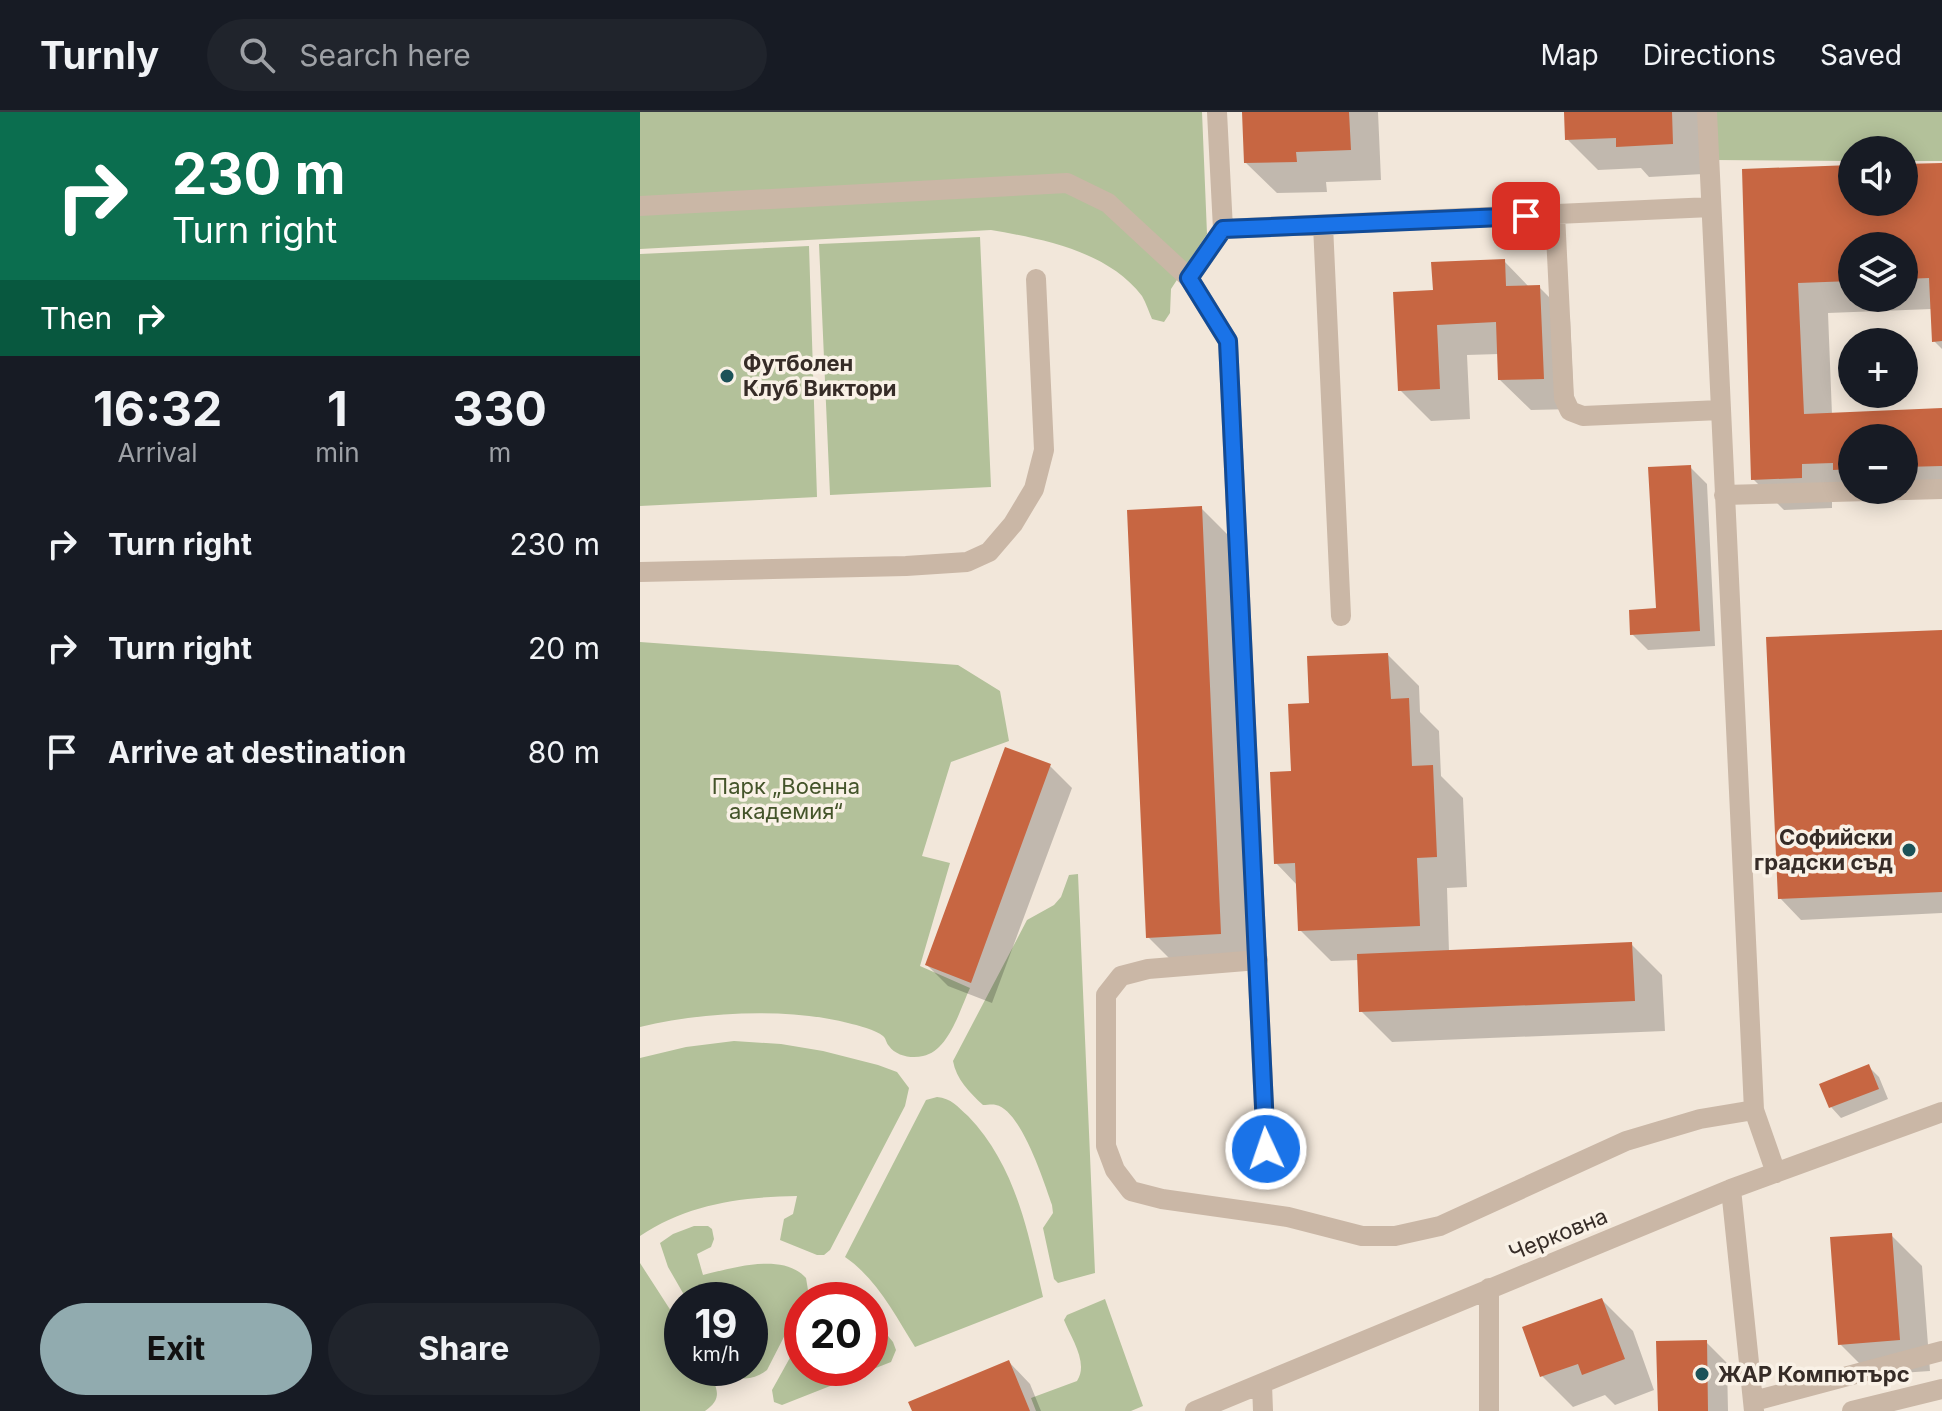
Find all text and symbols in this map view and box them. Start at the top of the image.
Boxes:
search box [207,19,767,91]
text: Turnly [40,32,159,78]
icon: search [235,33,279,77]
text: Search here [299,37,471,73]
text: Map [1540,38,1599,72]
text: Directions [1643,38,1776,72]
text: Saved [1820,38,1902,72]
map controls [1838,136,1918,504]
button: sound [1838,136,1918,216]
text: 230 m [172,140,346,208]
icon: right [40,144,144,248]
pin [1492,182,1560,250]
icon: arrive [1504,194,1548,238]
text: Turn right [172,208,337,252]
button: layers [1838,232,1918,312]
icon: right [128,296,172,340]
text: Then [40,300,112,336]
button: + [1838,328,1918,408]
place label: Футболен Клуб Виктори [743,350,896,401]
marker: Футболен Клуб Виктори [718,367,736,385]
text: 16:32 [93,379,222,438]
text: 1 [327,379,348,438]
text: 330 [453,379,547,438]
button: − [1838,424,1918,504]
text: Arrival [118,437,198,468]
text: min [315,437,360,468]
text: m [488,437,511,468]
icon: right [40,522,84,566]
text: Turn right [108,526,252,562]
text: 230 m [510,526,600,562]
icon: right [40,626,84,670]
text: Turn right [108,630,252,666]
text: 20 m [528,630,600,666]
icon: arrive [40,730,84,774]
text: Arrive at destination [108,734,406,770]
text: 80 m [528,734,600,770]
park label: Парк „Военна академия“ [712,773,860,824]
place label: Софийски градски съд [1754,824,1893,875]
marker: Софийски градски съд [1900,841,1918,859]
position arrow [1224,1107,1308,1191]
street label: Черковна [1505,1202,1611,1266]
speed limit sign: 20 [784,1282,888,1386]
text: 19 [694,1299,738,1348]
button: Exit [40,1303,312,1395]
button: Share [328,1303,600,1395]
text: km/h [692,1342,740,1366]
place label: ЖАР Компютърс [1718,1361,1910,1387]
marker: ЖАР Компютърс [1693,1365,1711,1383]

